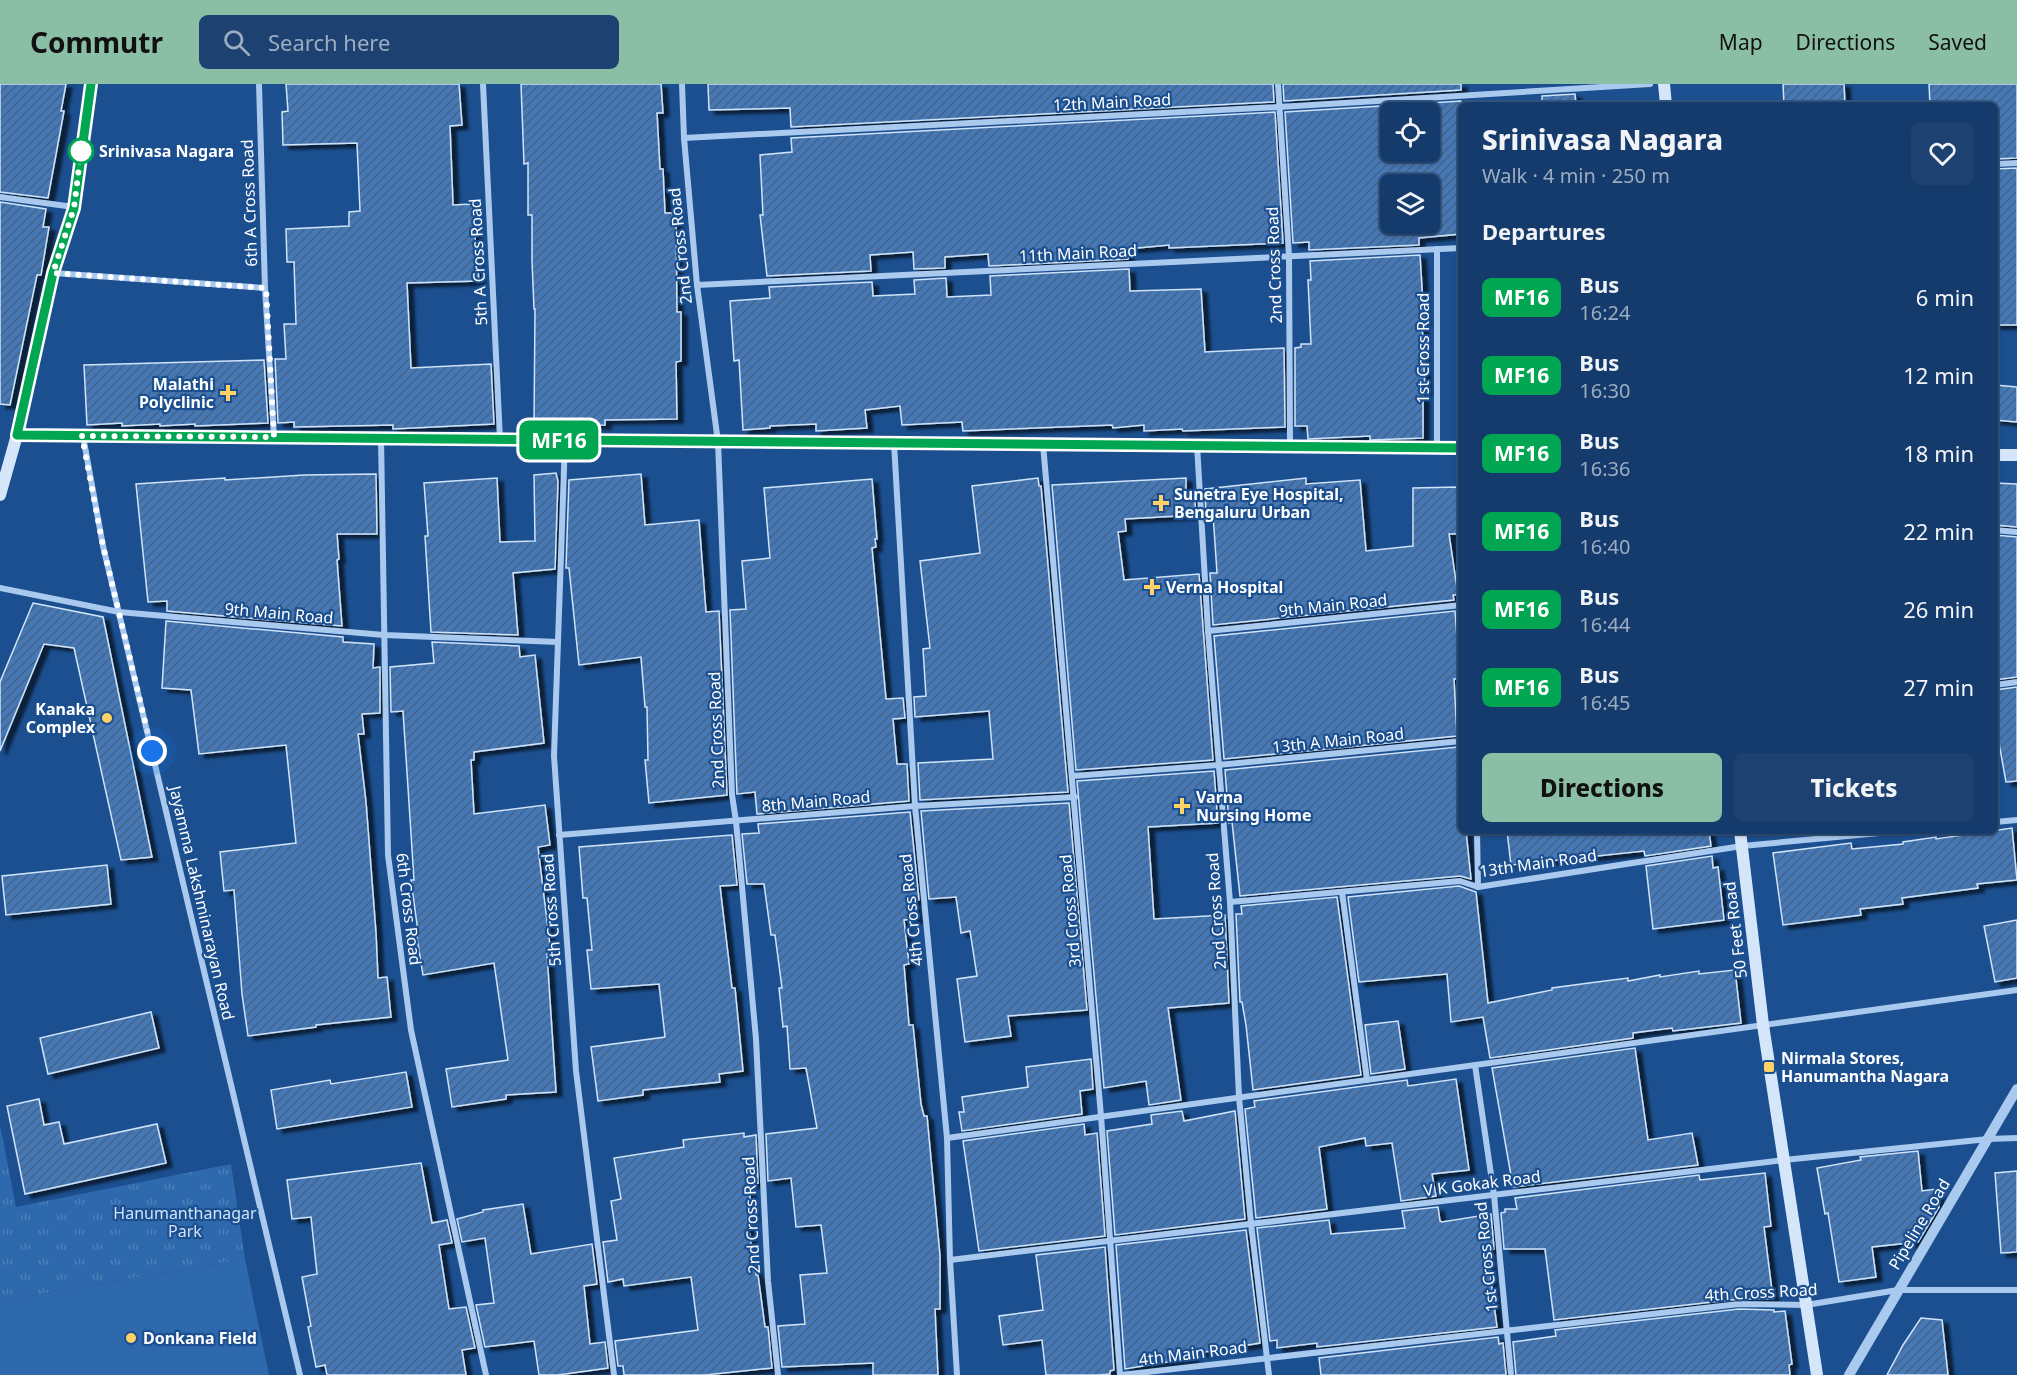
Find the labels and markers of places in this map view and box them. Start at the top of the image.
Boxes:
marker: Srinivasa Nagara [68,138,94,164]
place label: Srinivasa Nagara [99,140,234,162]
place label: Malathi Polyclinic [139,373,214,413]
marker: Malathi Polyclinic [219,384,237,402]
place label: Sunetra Eye Hospital, Bengaluru Urban [1174,483,1344,523]
marker: Sunetra Eye Hospital, Bengaluru Urban [1152,494,1170,512]
place label: Verna Hospital [1166,576,1283,598]
marker: Verna Hospital [1143,578,1161,596]
place label: Kanaka Complex [26,698,96,738]
marker: Kanaka Complex [100,711,114,725]
place label: Varna Nursing Home [1196,786,1311,826]
marker: Varna Nursing Home [1173,797,1191,815]
place label: Nirmala Stores, Hanumantha Nagara [1781,1047,1949,1087]
marker: Nirmala Stores, Hanumantha Nagara [1762,1060,1776,1074]
place label: Donkana Field [143,1327,257,1349]
marker: Donkana Field [124,1331,138,1345]

